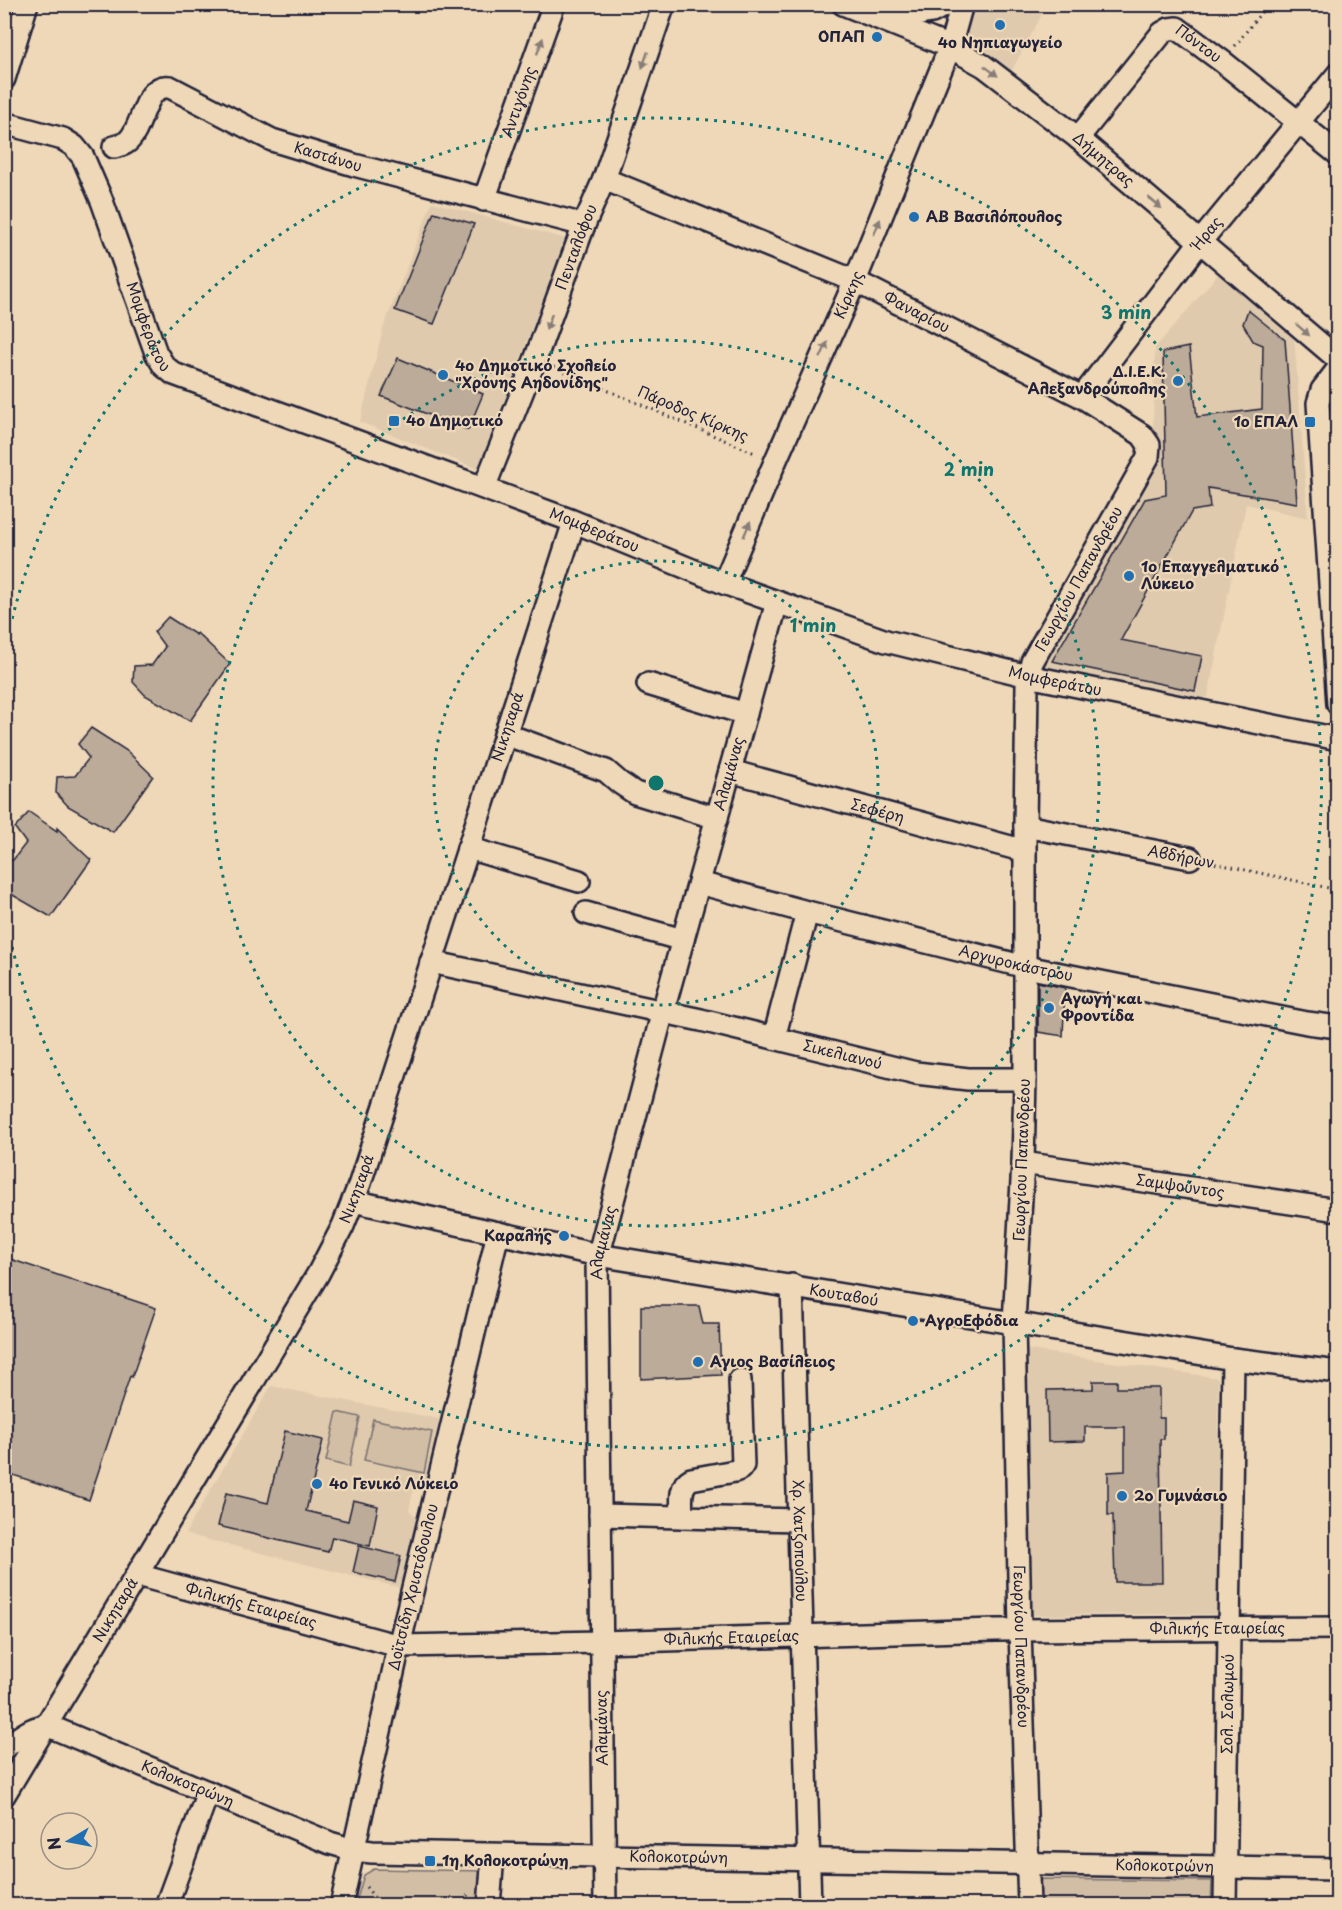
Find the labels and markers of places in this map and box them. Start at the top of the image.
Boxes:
marker: 4ο Νηπιαγωγείο [993,18,1007,32]
place label: ΟΠΑΠ [818,24,865,47]
marker: ΟΠΑΠ [870,30,884,44]
place label: 4ο Νηπιαγωγείο [938,30,1062,53]
place label: ΑΒ Βασιλόπουλος [926,204,1062,227]
marker: ΑΒ Βασιλόπουλος [907,210,921,224]
place label: 4ο Δημοτικό Σχολείο "Χρόνης Αηδονίδης" [455,353,616,393]
place label: Δ.Ι.Ε.Κ. Αλεξανδρούπολης [1028,359,1166,399]
marker: 4ο Δημοτικό Σχολείο "Χρόνης Αηδονίδης" [436,368,450,382]
marker: Δ.Ι.Ε.Κ. Αλεξανδρούπολης [1171,374,1185,388]
place label: 4ο Δημοτικό [406,408,503,431]
place label: 1ο ΕΠΑΛ [1234,409,1298,432]
marker: 4ο Δημοτικό [387,414,401,428]
marker: 1ο ΕΠΑΛ [1303,415,1317,429]
place label: 1ο Επαγγελματικό Λύκειο [1141,554,1279,594]
marker: 1ο Επαγγελματικό Λύκειο [1122,569,1136,583]
centre of rings [646,773,666,793]
place label: Αγωγή και Φροντίδα [1061,986,1143,1026]
marker: Αγωγή και Φροντίδα [1042,1001,1056,1015]
place label: Καραλής [484,1223,552,1246]
marker: Καραλής [557,1229,571,1243]
place label: ΑγροΕφόδια [925,1308,1019,1331]
marker: ΑγροΕφόδια [906,1314,920,1328]
place label: Αγιος Βασίλειος [710,1349,835,1372]
marker: Αγιος Βασίλειος [691,1355,705,1369]
place label: 4ο Γενικό Λύκειο [329,1471,458,1494]
marker: 4ο Γενικό Λύκειο [310,1477,324,1491]
place label: 2ο Γυμνάσιο [1134,1483,1228,1506]
marker: 2ο Γυμνάσιο [1115,1489,1129,1503]
place label: 1η Κολοκοτρώνη [442,1848,569,1871]
marker: 1η Κολοκοτρώνη [423,1854,437,1868]

